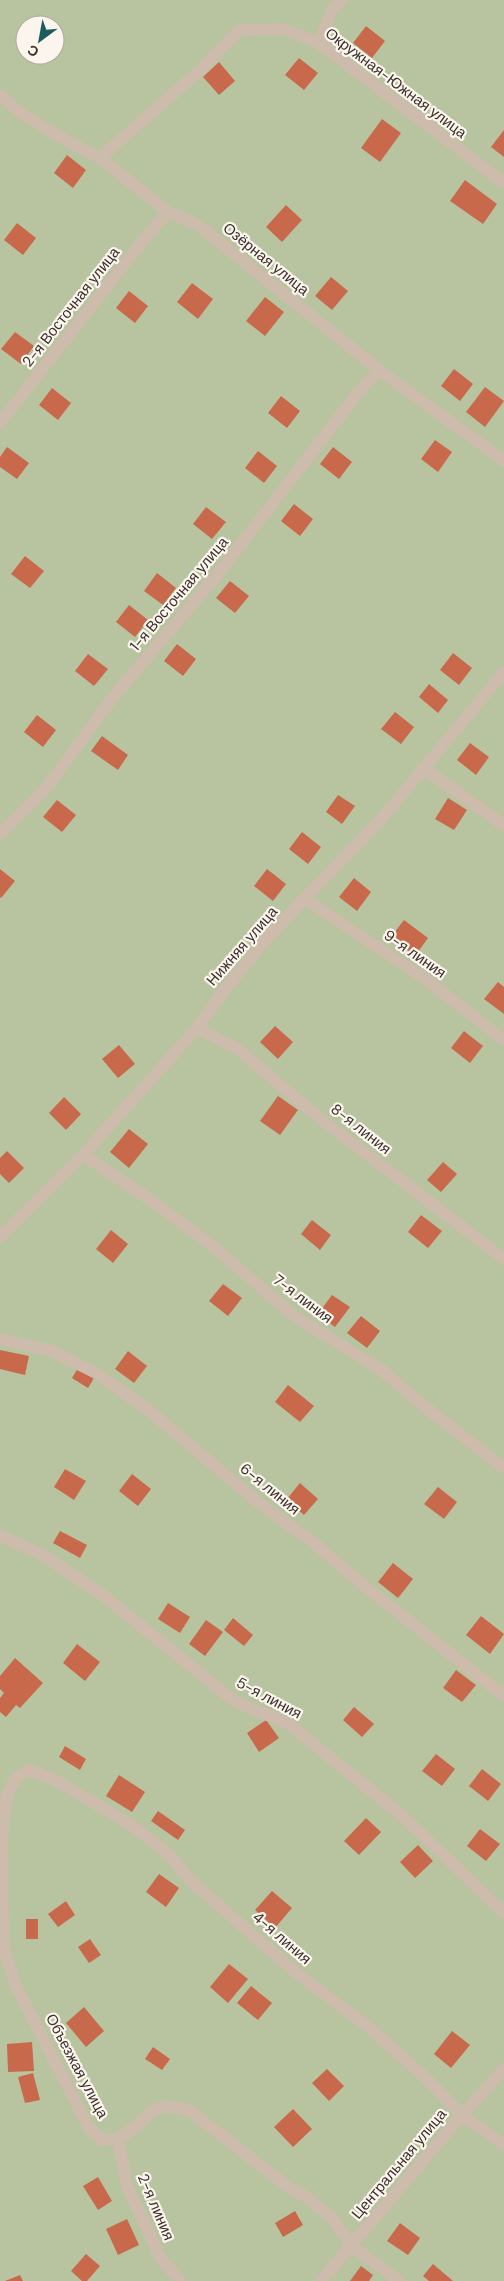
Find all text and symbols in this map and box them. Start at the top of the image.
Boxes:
north arrow [15,15,65,65]
street label: Окружная-Южная улица [321,23,471,143]
text: С [24,41,42,61]
street label: Озёрная улица [219,218,314,300]
street label: 2-я Восточная улица [18,242,125,371]
street label: 1-я Восточная улица [125,532,233,655]
street label: Нижняя улица [202,902,282,990]
street label: 9-я линия [380,925,450,983]
street label: 8-я линия [327,1099,395,1159]
street label: 7-я линия [269,1270,337,1328]
street label: 6-я линия [236,1459,304,1519]
street label: 5-я линия [233,1672,305,1724]
street label: 4-я линия [249,1907,315,1969]
street label: Объезжая улица [41,2010,113,2122]
street label: Центральная улица [347,2104,451,2223]
street label: 2-я линия [133,2171,179,2243]

